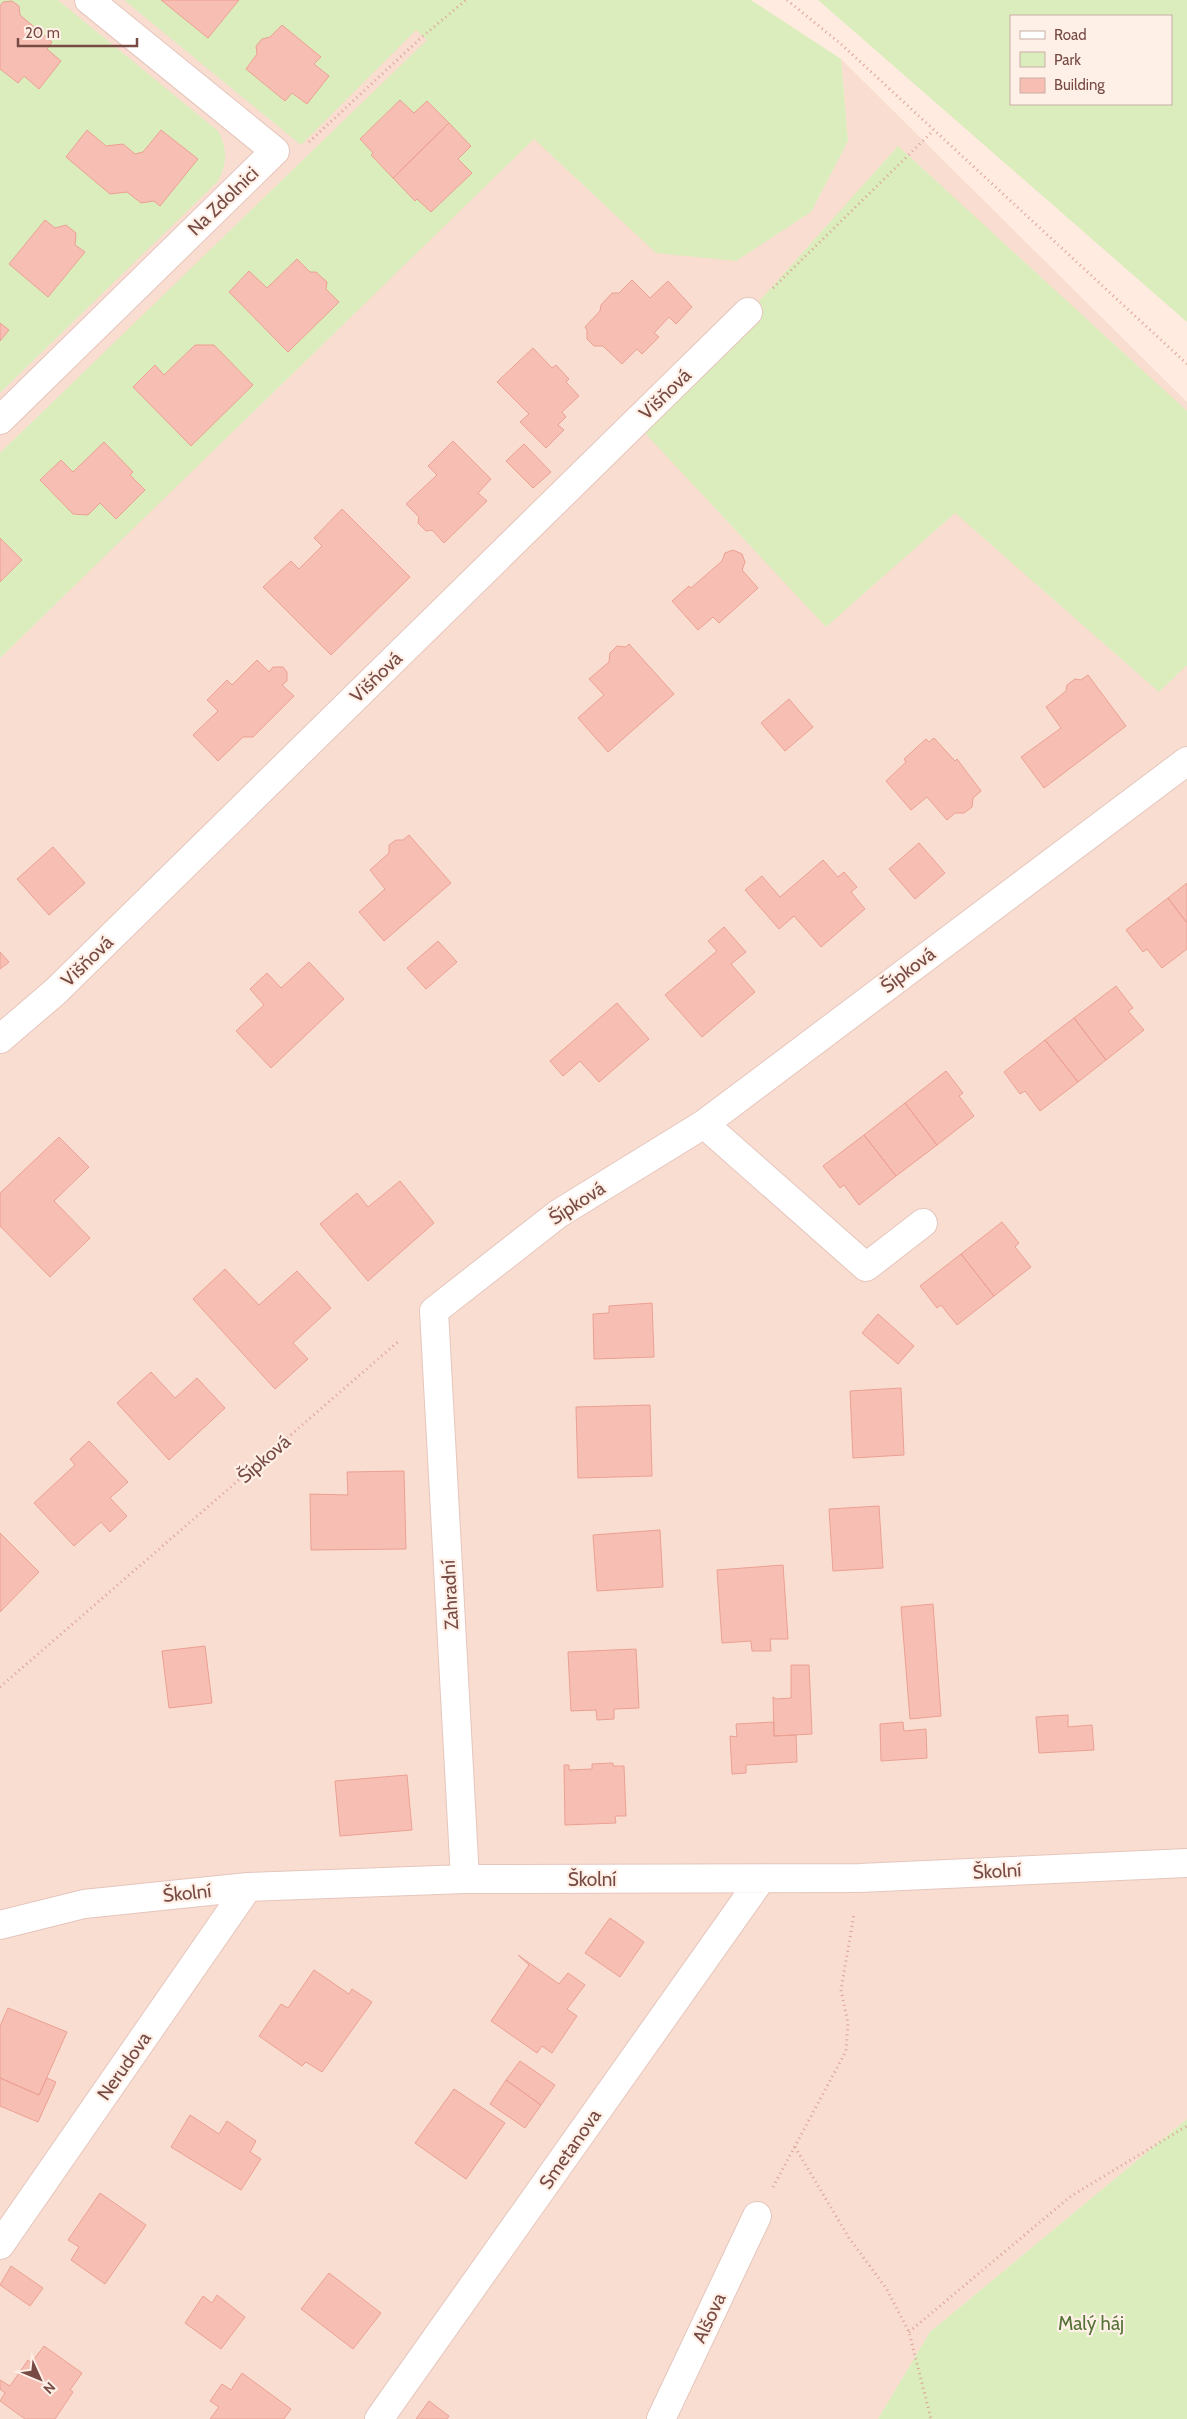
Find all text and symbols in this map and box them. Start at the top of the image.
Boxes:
scale bar [18,15,136,47]
legend [1010,15,1172,105]
text: 20 m [25,24,60,42]
text: Road [1054,26,1087,44]
text: Park [1054,51,1081,69]
text: Building [1054,76,1105,94]
street label: Na Zdolnici [183,162,263,240]
street label: Višňová [634,364,696,424]
street label: Višňová [345,647,407,707]
street label: Višňová [56,931,118,991]
street label: Šípková [876,941,940,998]
street label: Šípková [544,1176,609,1230]
street label: Šípková [232,1429,295,1488]
street label: Zahradní [437,1560,463,1630]
street label: Školní [972,1857,1022,1884]
street label: Školní [568,1867,616,1891]
street label: Školní [161,1878,212,1907]
street label: Nerudova [92,2027,156,2105]
street label: Smetanova [534,2105,606,2193]
street label: Alšova [687,2289,731,2347]
park label: Malý háj [1058,2312,1124,2335]
north arrow [15,2354,65,2404]
text: N [39,2378,59,2398]

